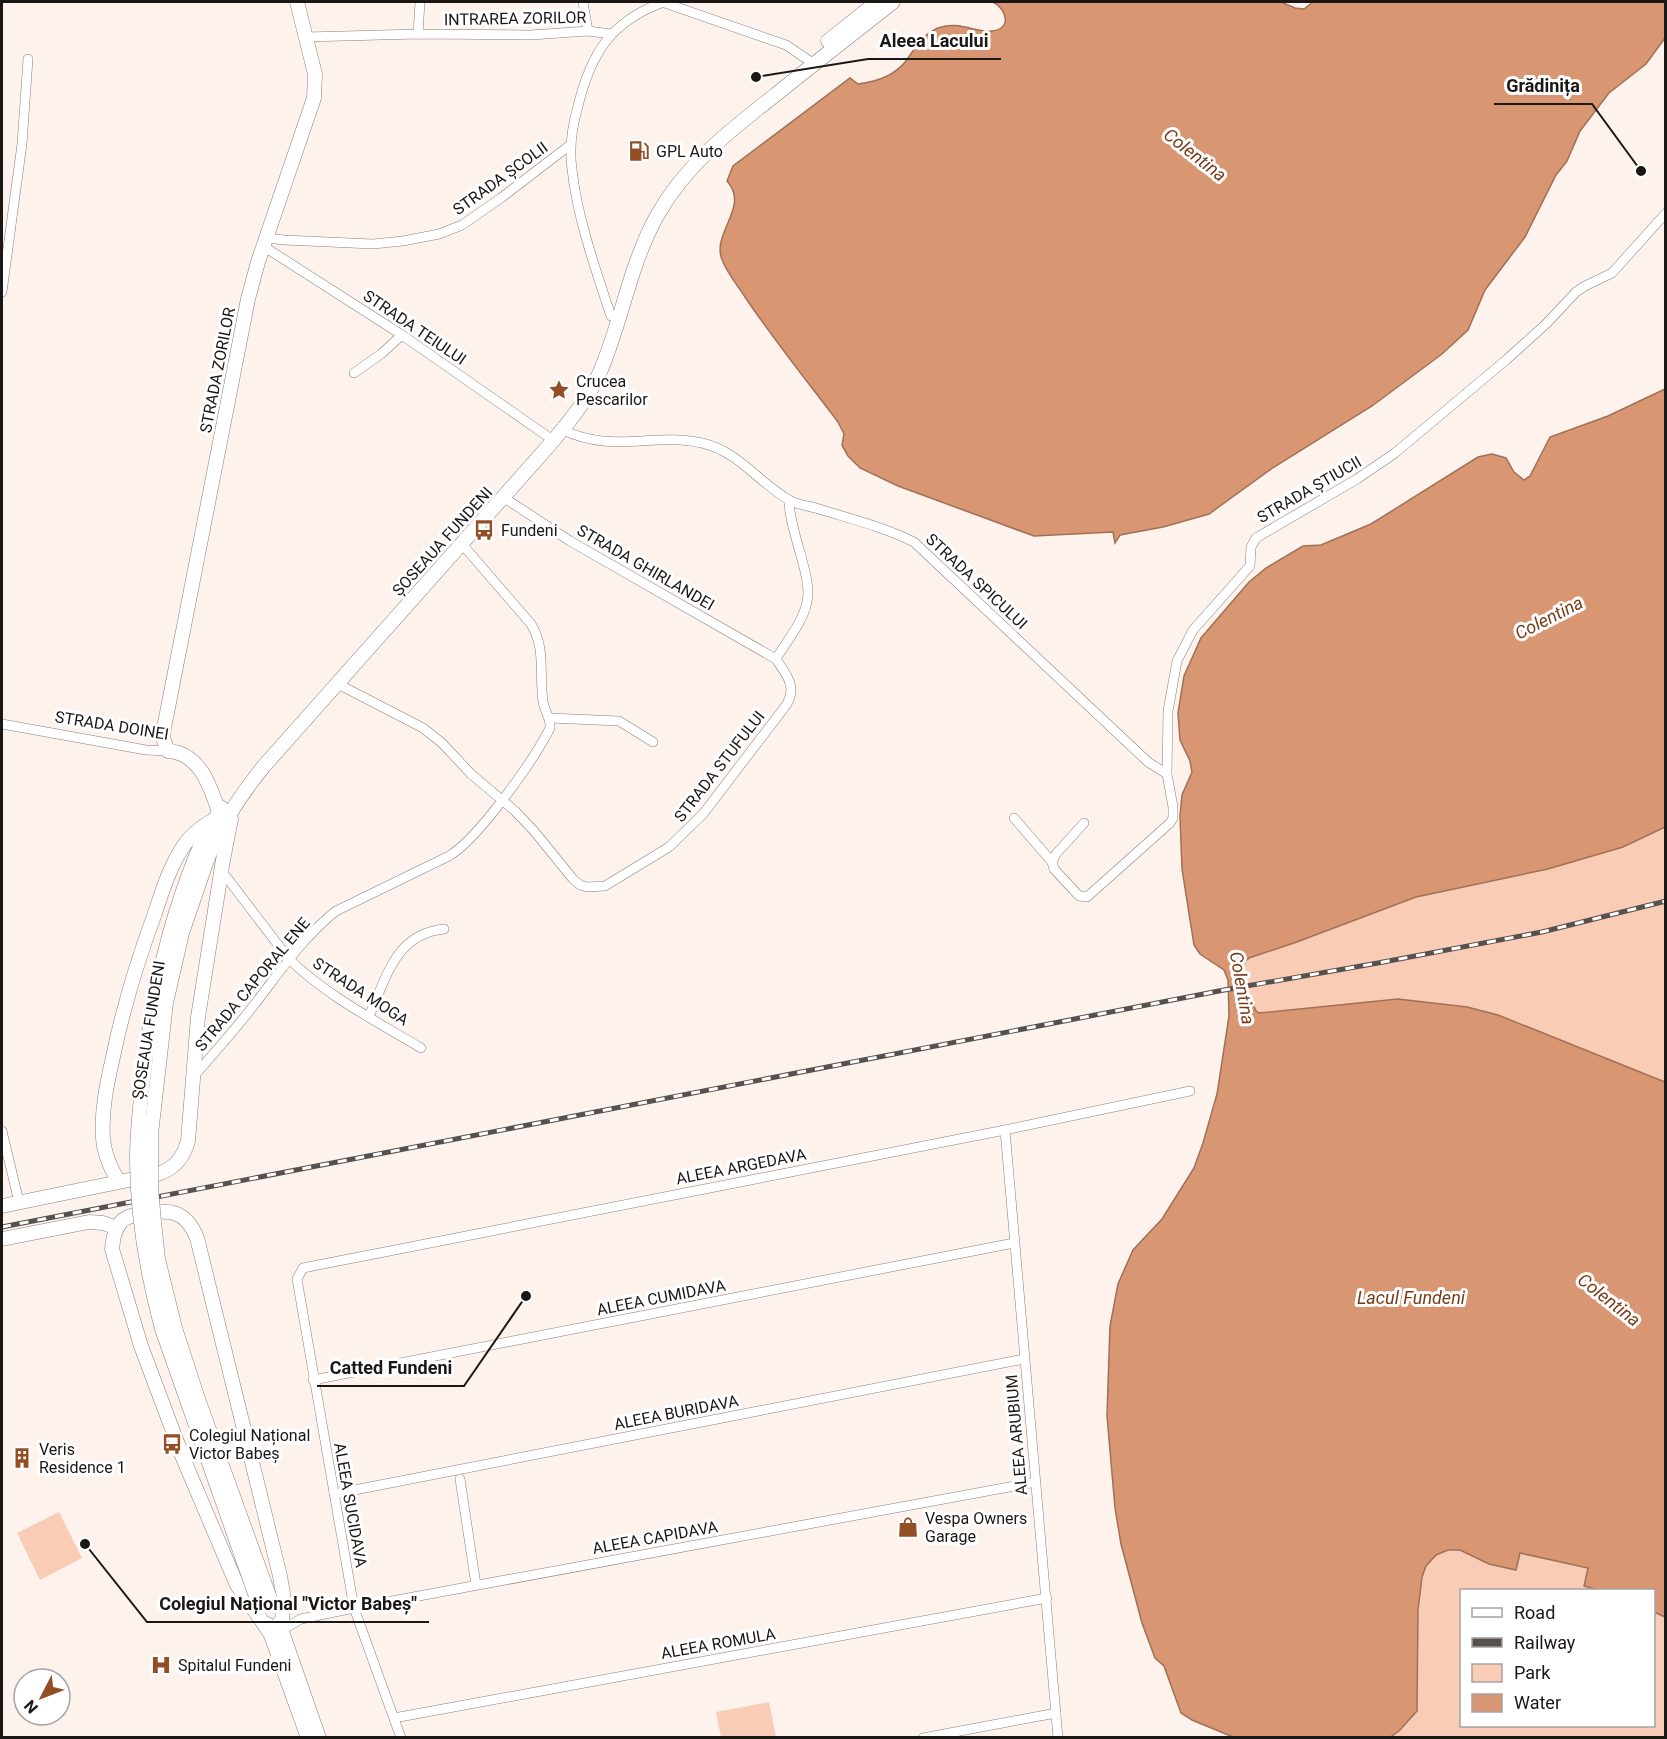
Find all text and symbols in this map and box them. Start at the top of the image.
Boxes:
street label: INTRAREA ZORILOR [444,8,586,29]
callout: Aleea Lacului [868,23,1001,59]
text: Aleea Lacului [880,30,988,51]
callout: Grădinița [1494,68,1592,104]
text: Grădinița [1506,75,1580,97]
water label: Colentina [1160,124,1231,186]
street label: STRADA ȘCOLII [449,138,552,220]
fuel station icon: GPL Auto [627,139,651,163]
place label: GPL Auto [656,142,723,161]
street label: STRADA TEIULUI [360,286,470,369]
street label: STRADA ZORILOR [196,305,239,435]
place label: Crucea Pescarilor [576,372,648,409]
place icon: Crucea Pescarilor [547,378,571,402]
street label: STRADA ȘTIUCII [1254,452,1365,528]
street label: ȘOSEAUA FUNDENI [388,483,497,600]
bus stop icon: Fundeni [472,518,496,542]
street label: STRADA GHIRLANDEI [574,520,718,614]
place label: Fundeni [501,521,558,540]
street label: STRADA SPICULUI [922,529,1031,633]
water label: Colentina [1511,591,1586,644]
street label: STRADA DOINEI [54,707,170,744]
street label: STRADA STUFULUI [670,707,769,826]
street label: STRADA CAPORAL ENE [191,914,314,1055]
water label: Colentina [1226,950,1259,1026]
street label: STRADA MOGA [309,953,413,1030]
street label: ȘOSEAUA FUNDENI [128,959,170,1101]
street label: ALEEA ARGEDAVA [674,1144,808,1188]
water label: Colentina [1574,1269,1645,1331]
street label: ALEEA CUMIDAVA [595,1276,728,1319]
water label: Lacul Fundeni [1357,1287,1466,1308]
callout: Catted Fundeni [317,1350,464,1386]
text: Catted Fundeni [330,1357,452,1378]
street label: ALEEA ARUBIUM [1002,1374,1031,1496]
street label: ALEEA BURIDAVA [612,1391,740,1434]
place label: Colegiul Național Victor Babeș [189,1426,310,1464]
bus stop icon: Colegiul Național Victor Babeș [160,1432,184,1456]
place label: Veris Residence 1 [39,1440,126,1477]
street label: ALEEA SUCIDAVA [330,1441,371,1570]
building icon: Veris Residence 1 [10,1446,34,1470]
place label: Vespa Owners Garage [925,1509,1027,1546]
shop icon: Vespa Owners Garage [896,1515,920,1539]
street label: ALEEA CAPIDAVA [591,1517,720,1558]
callout: Colegiul Național "Victor Babeș" [147,1586,429,1622]
legend [1460,1589,1655,1727]
text: Colegiul Național "Victor Babeș" [159,1593,417,1615]
text: Road [1514,1602,1555,1623]
street label: ALEEA ROMULA [659,1624,777,1663]
text: Railway [1514,1632,1576,1653]
hospital icon: Spitalul Fundeni [149,1653,173,1677]
place label: Spitalul Fundeni [178,1656,291,1675]
text: Park [1514,1662,1551,1683]
north arrow [12,1667,72,1727]
text: Water [1514,1692,1561,1713]
text: N [20,1696,42,1717]

